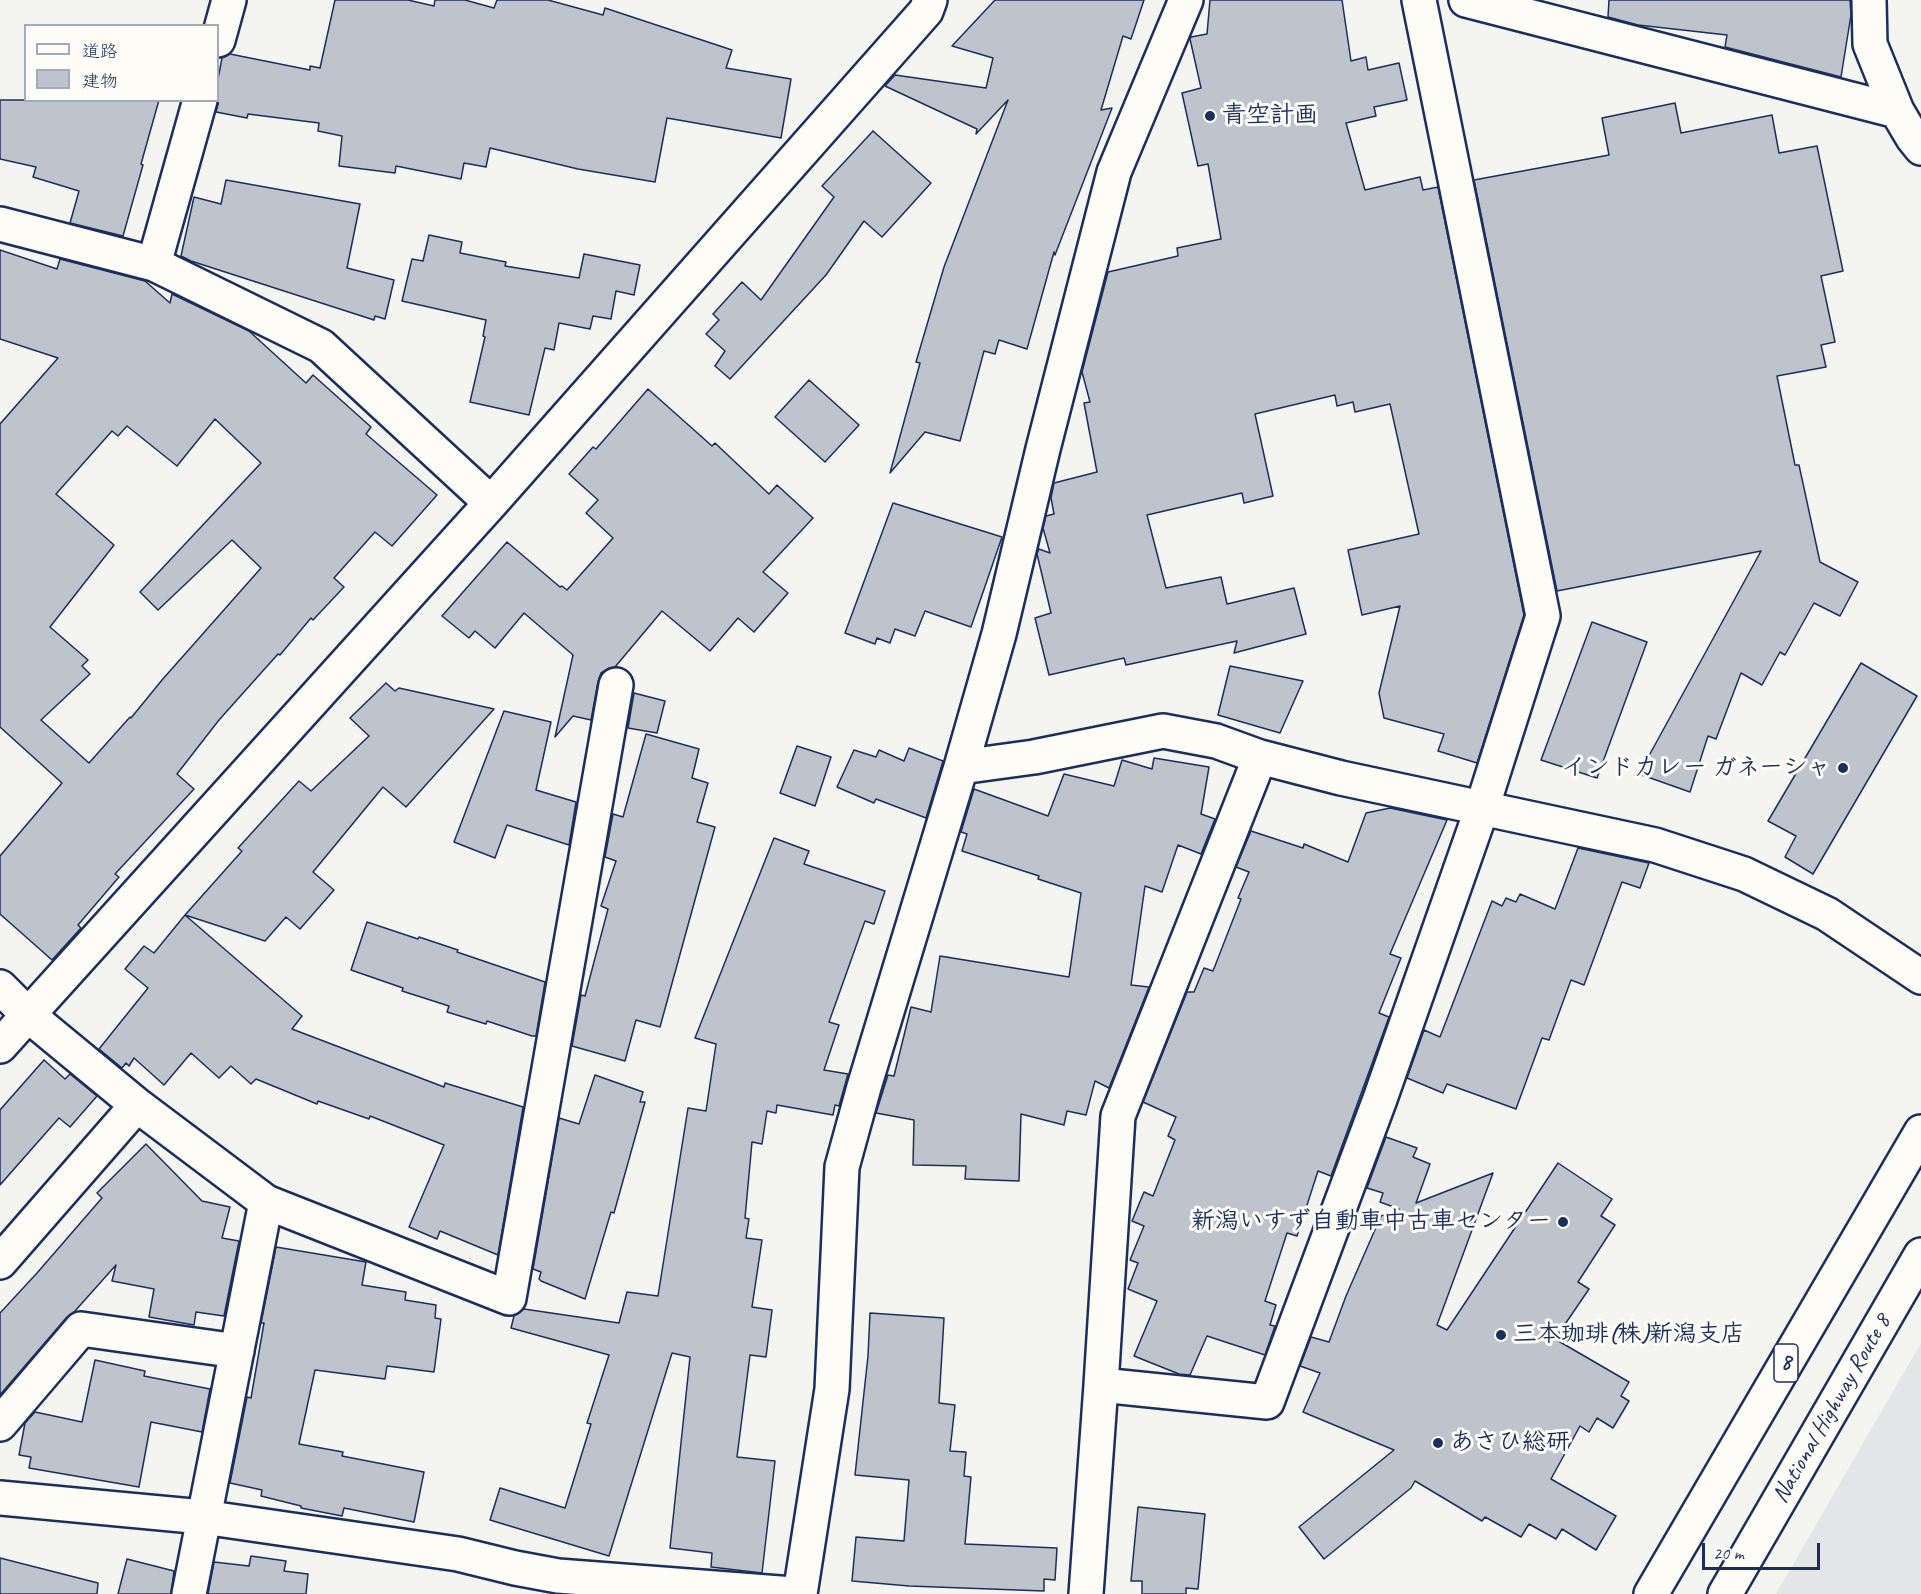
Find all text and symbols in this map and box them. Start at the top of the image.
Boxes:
legend [24,24,219,102]
text: 道路 [82,40,118,62]
text: 建物 [82,70,118,92]
place label: 青空計画 [1222,102,1318,130]
marker: 青空計画 [1203,109,1217,123]
place label: インドカレー ガネーシャ [1562,754,1831,782]
marker: インドカレー ガネーシャ [1836,761,1850,775]
place label: 新潟いすず自動車中古車センター [1191,1208,1551,1236]
marker: 新潟いすず自動車中古車センター [1556,1215,1570,1229]
street label: National Highway Route 8 [1766,1310,1898,1508]
place label: 三本珈琲(株)新潟支店 [1513,1321,1745,1349]
marker: 三本珈琲(株)新潟支店 [1494,1328,1508,1342]
road number: 8 [1774,1344,1798,1382]
place label: あさひ総研 [1450,1429,1570,1457]
marker: あさひ総研 [1431,1436,1445,1450]
scale bar [1705,1531,1824,1569]
text: 20 m [1713,1542,1744,1564]

